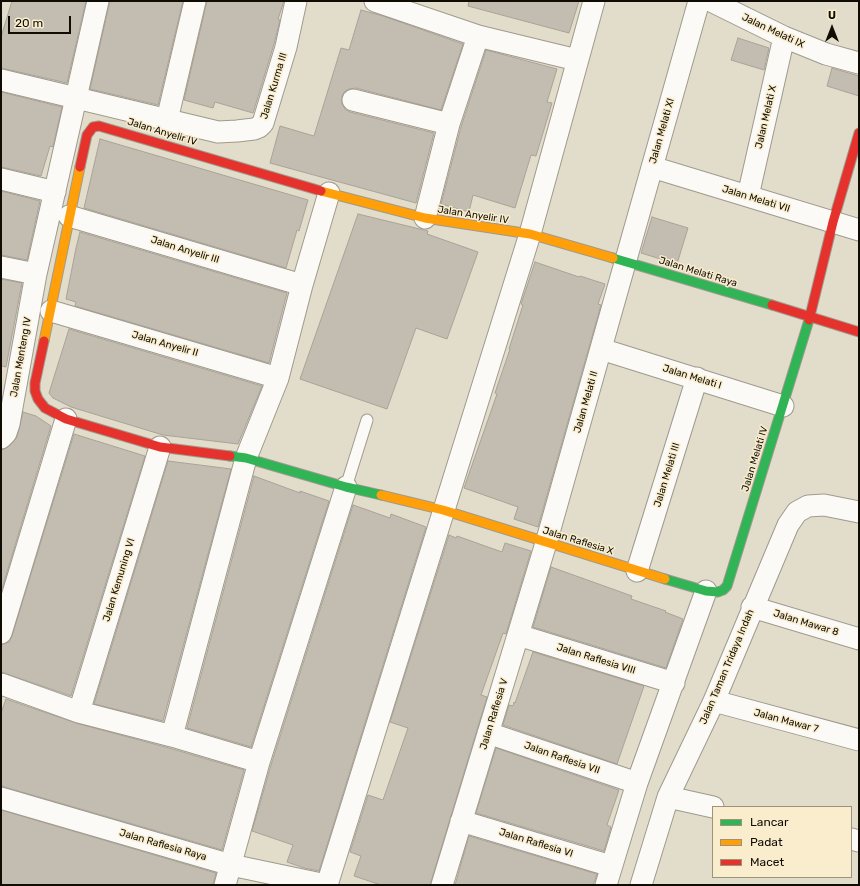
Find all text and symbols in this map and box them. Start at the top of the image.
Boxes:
scale bar [10,8,73,34]
north arrow [812,8,852,48]
text: U [828,9,836,22]
street label: Jalan Melati IX [740,11,806,51]
text: 20 m [15,16,43,30]
street label: Jalan Kurma III [258,51,290,121]
street label: Jalan Melati X [753,84,779,150]
street label: Jalan Melati XI [647,97,677,165]
street label: Jalan Anyelir IV [126,116,198,148]
street label: Jalan Melati VII [721,183,791,215]
street label: Jalan Anyelir IV [436,203,510,227]
street label: Jalan Anyelir III [149,234,221,266]
street label: Jalan Melati Raya [657,254,739,290]
street label: Jalan Menteng IV [8,316,34,398]
street label: Jalan Anyelir II [130,329,200,359]
street label: Jalan Melati I [661,362,723,392]
street label: Jalan Melati II [571,370,601,434]
street label: Jalan Melati IV [739,425,771,493]
street label: Jalan Melati III [652,441,682,509]
street label: Jalan Raflesia X [541,524,615,558]
street label: Jalan Kemuning VI [101,537,137,623]
street label: Jalan Mawar 8 [772,607,840,639]
street label: Jalan Taman Tridaya Indah [697,608,757,726]
street label: Jalan Raflesia VIII [555,641,637,677]
street label: Jalan Raflesia V [477,677,511,751]
street label: Jalan Mawar 7 [752,707,820,735]
street label: Jalan Raflesia VII [523,739,601,777]
legend [712,806,852,878]
text: Lancar [750,815,788,829]
street label: Jalan Raflesia VI [498,826,574,860]
street label: Jalan Raflesia Raya [118,827,208,863]
text: Padat [750,835,783,849]
text: Macet [750,855,784,869]

